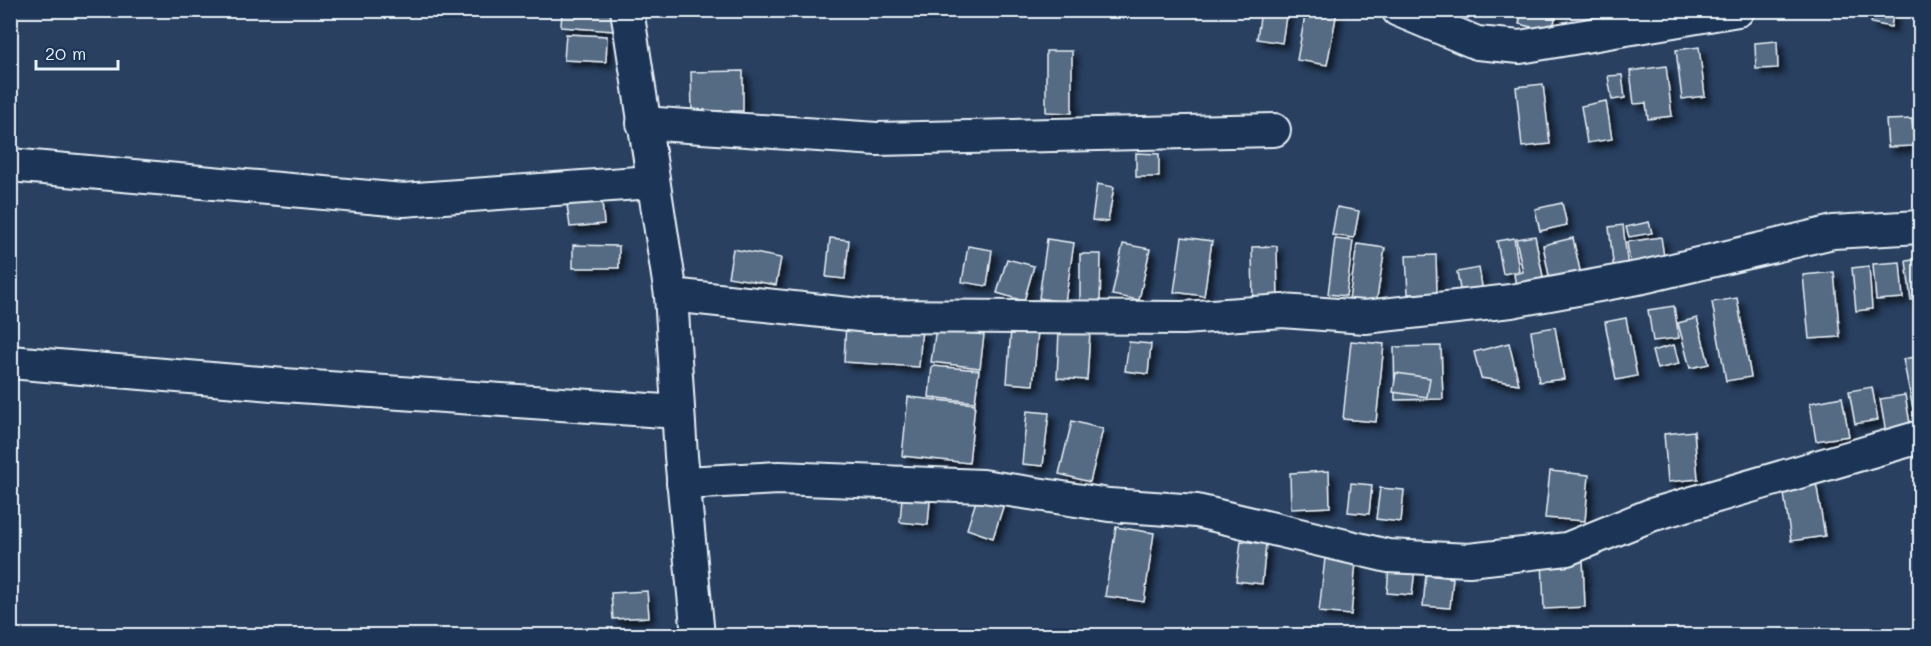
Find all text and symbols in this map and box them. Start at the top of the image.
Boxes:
scale bar [36,33,118,71]
text: 20 m [45,41,86,65]

